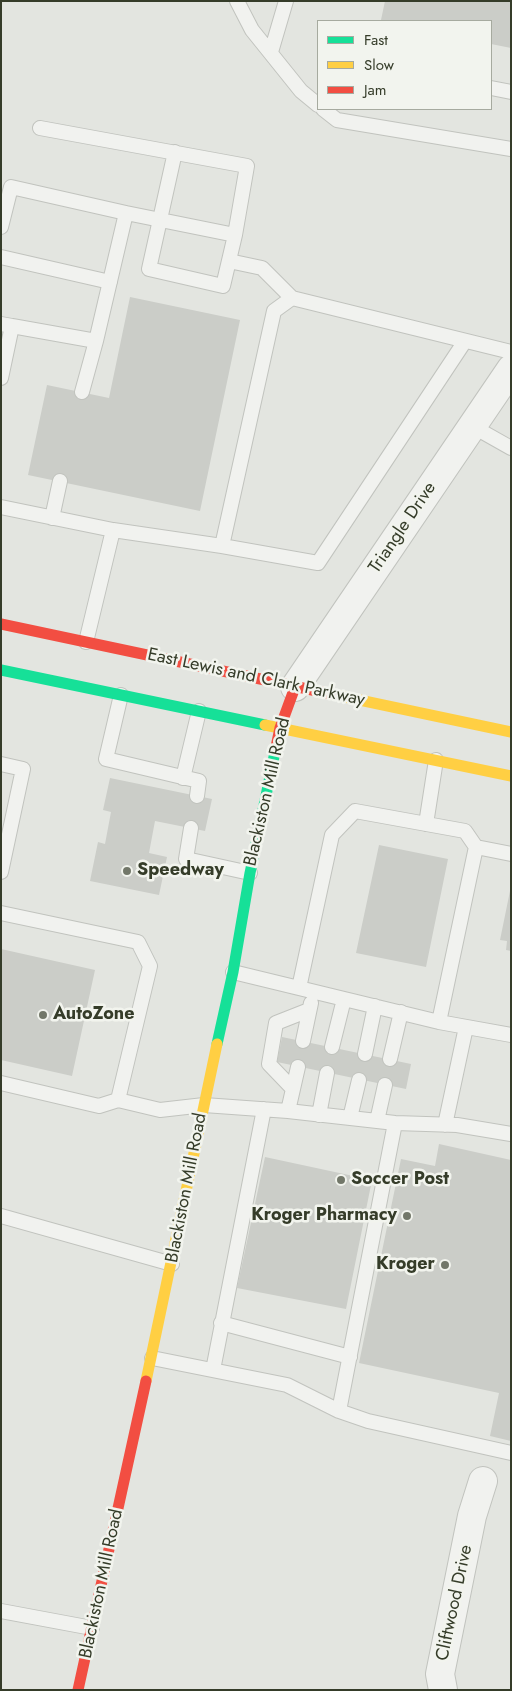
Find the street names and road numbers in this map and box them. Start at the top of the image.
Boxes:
street label: Triangle Drive [365,478,441,578]
street label: East Lewis and Clark Parkway [145,644,367,712]
street label: Blackiston Mill Road [240,715,296,869]
street label: Blackiston Mill Road [162,1111,212,1265]
street label: Blackiston Mill Road [76,1507,128,1661]
street label: Cliftwood Drive [432,1543,478,1663]

